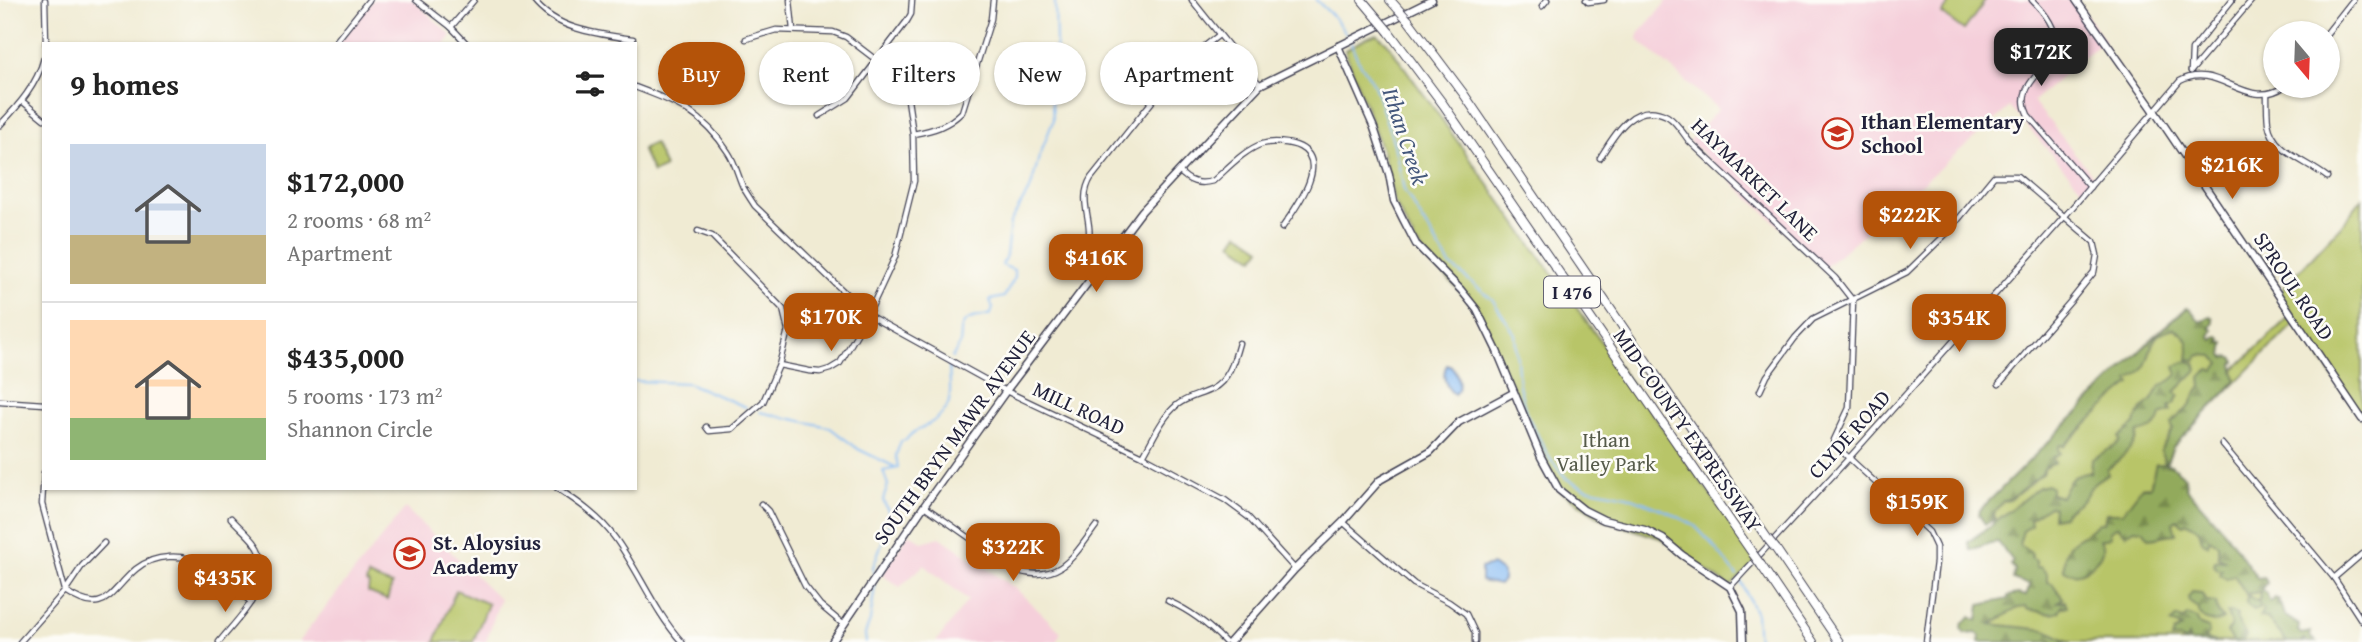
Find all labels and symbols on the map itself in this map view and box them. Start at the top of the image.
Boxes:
north arrow [2263,21,2340,98]
pin: $172K [1992,28,2090,88]
water label: Ithan Creek [1375,83,1437,189]
place label: Ithan Elementary School [1861,106,2024,161]
street label: HAYMARKET LANE [1684,110,1826,248]
school or university icon: Ithan Elementary School [1821,116,1855,150]
pin: $216K [2183,142,2281,201]
pin: $222K [1861,191,1959,251]
street label: SPROUL ROAD [2246,226,2342,346]
pin: $416K [1047,234,1145,294]
road number: I 476 [1544,276,1600,308]
pin: $170K [782,294,880,353]
pin: $354K [1910,294,2008,354]
street label: MID-COUNTY EXPRESSWAY [1606,322,1770,538]
street label: SOUTH BRYN MAWR AVENUE [865,323,1043,551]
street label: MILL ROAD [1028,373,1130,443]
street label: CLYDE ROAD [1800,383,1898,485]
park label: Ithan Valley Park [1556,424,1656,479]
pin: $159K [1868,478,1966,538]
pin: $322K [964,524,1062,583]
place label: St. Aloysius Academy [433,527,541,582]
school or university icon: St. Aloysius Academy [393,537,427,571]
pin: $435K [176,554,274,614]

